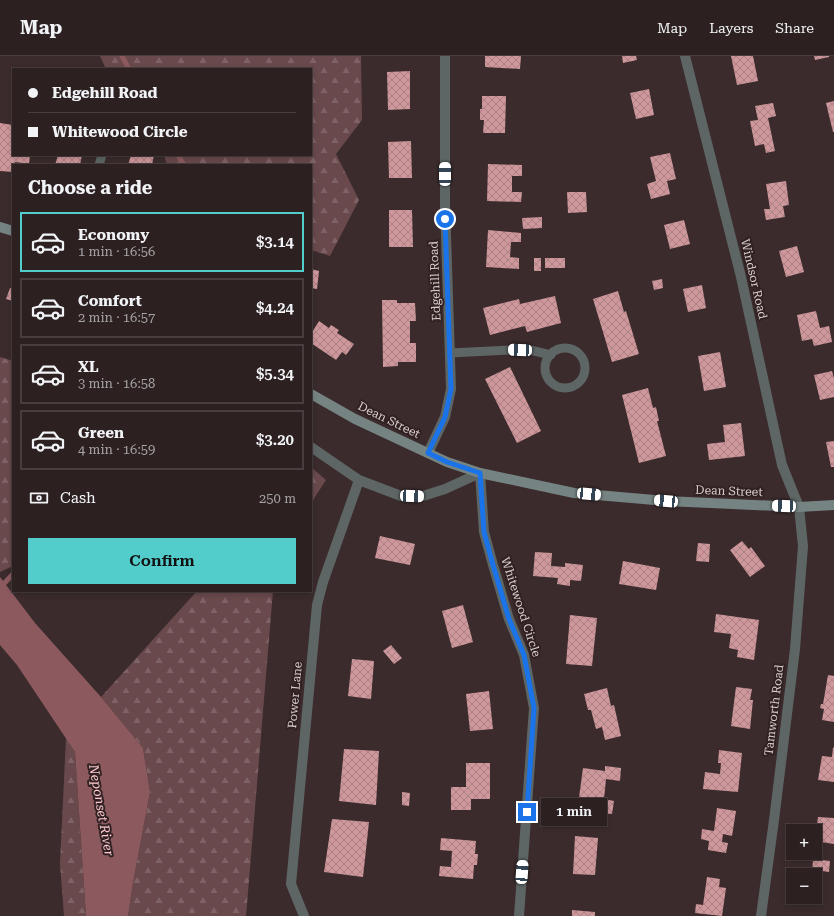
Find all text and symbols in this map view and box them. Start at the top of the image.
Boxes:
text: Map [20,16,62,39]
text: Map [657,20,687,36]
text: Layers [709,20,753,36]
text: Share [775,20,814,36]
text: Edgehill Road [52,84,157,102]
text: Whitewood Circle [52,123,188,141]
car [439,162,451,186]
text: Choose a ride [28,177,152,198]
route start [436,210,454,228]
icon: car [30,224,66,260]
text: Economy [78,226,149,244]
text: $3.14 [256,233,294,251]
street label: Windsor Road [738,238,770,321]
street label: Edgehill Road [427,241,443,321]
text: 1 min · 16:56 [78,244,155,259]
icon: car [30,290,66,326]
text: Comfort [78,292,142,310]
text: $4.24 [256,299,294,317]
text: 2 min · 16:57 [78,310,155,325]
car [508,344,532,356]
icon: car [30,356,66,392]
text: XL [78,358,99,376]
text: $5.34 [256,365,294,383]
text: 3 min · 16:58 [78,376,155,391]
street label: Dean Street [356,399,423,441]
icon: car [30,422,66,458]
text: Green [78,424,124,442]
text: $3.20 [256,431,294,449]
text: 4 min · 16:59 [78,442,155,457]
street label: Dean Street [695,483,764,499]
icon: cash [28,487,50,509]
car [577,487,601,501]
text: Cash [60,489,96,507]
car [400,490,424,502]
text: 250 m [259,491,296,506]
car [654,494,678,508]
car [772,500,796,512]
button: Confirm [28,538,296,584]
street label: Whitewood Circle [498,555,544,659]
street label: Power Lane [285,661,305,729]
street label: Tamworth Road [761,663,787,756]
water label: Neponset River [86,762,117,858]
callout: 1 min [541,798,607,826]
route end [518,803,536,821]
text: 1 min [556,804,592,819]
map controls [786,824,822,904]
button: + [786,824,822,860]
car [515,860,529,884]
button: − [786,868,822,904]

